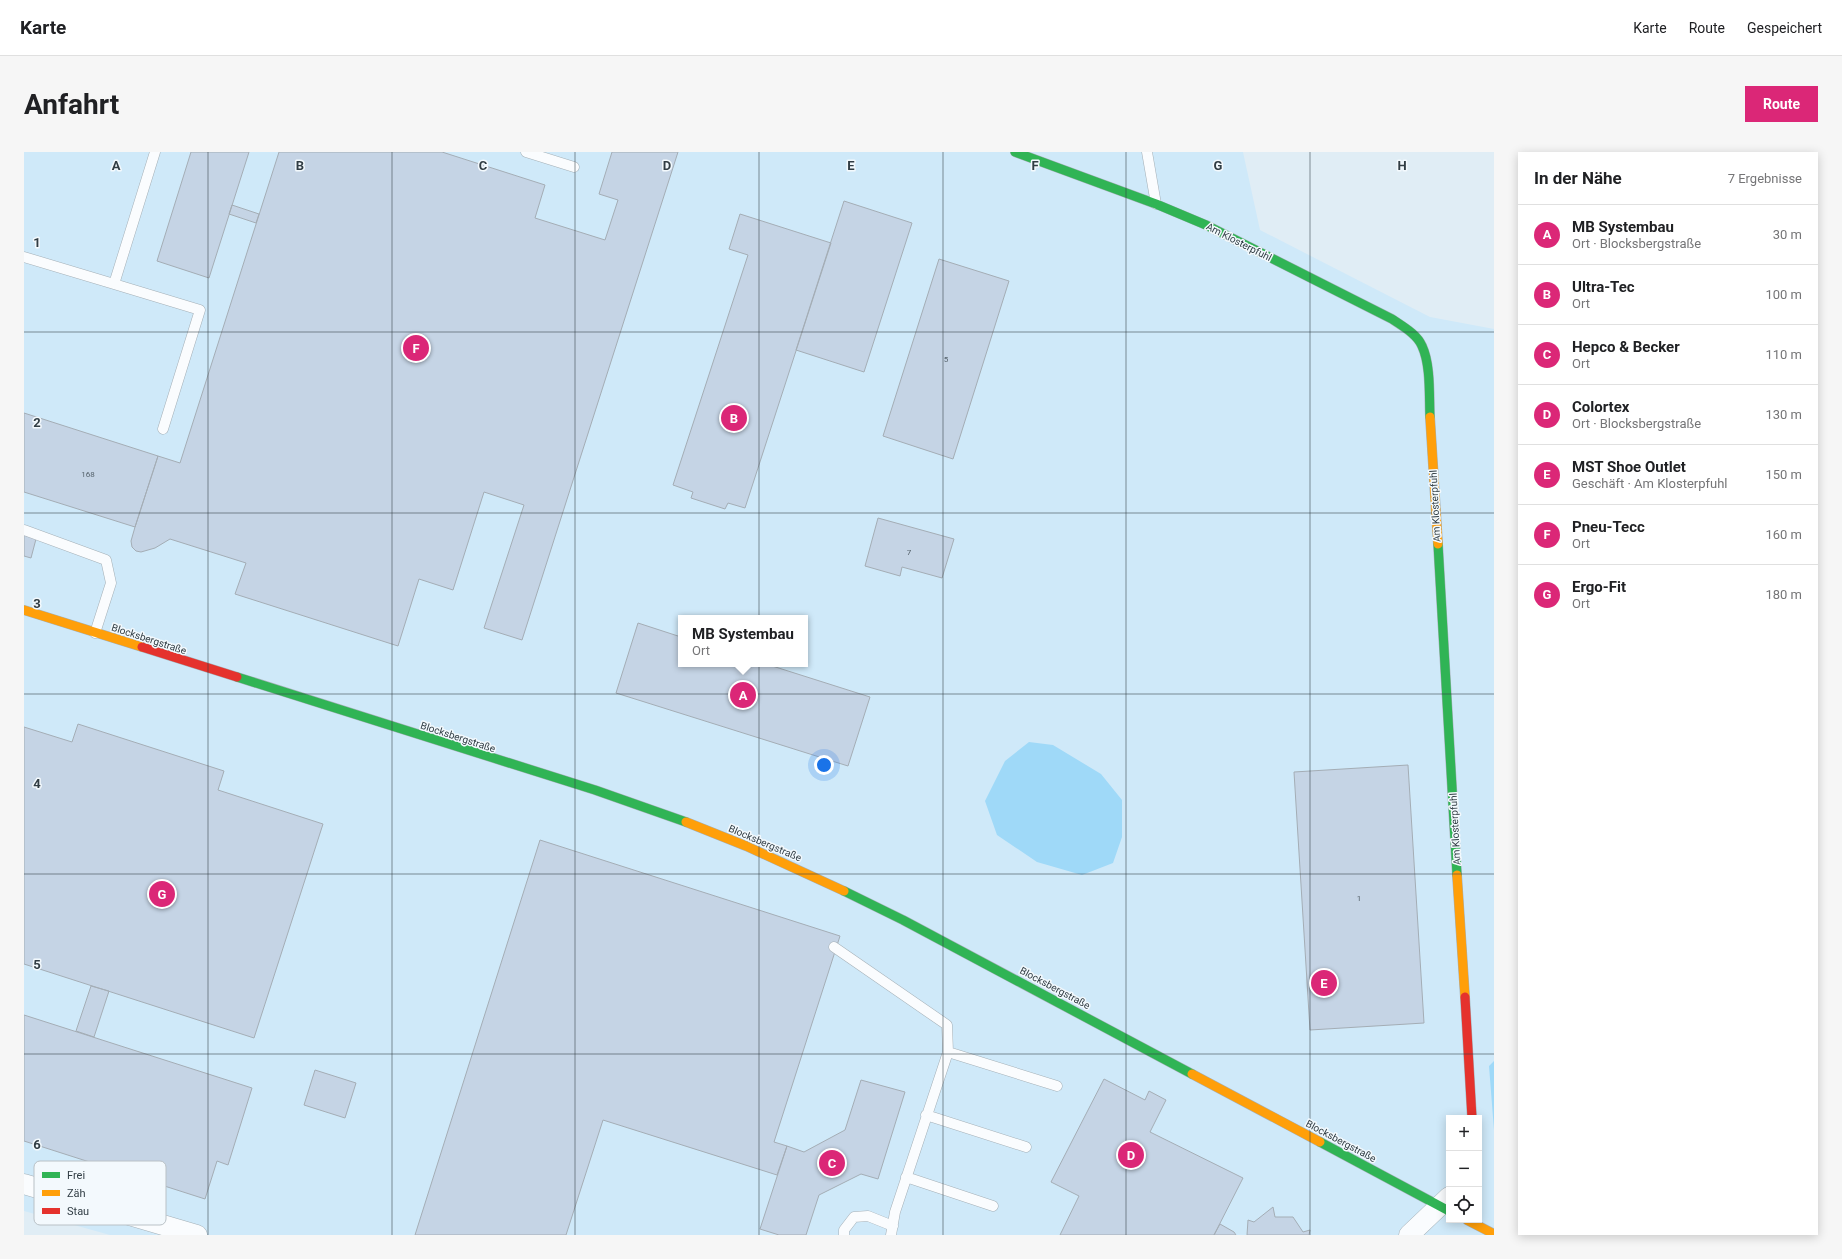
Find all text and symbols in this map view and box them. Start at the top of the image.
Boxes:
text: Karte [20,16,66,39]
text: Karte [1633,20,1667,36]
text: Route [1689,20,1725,36]
text: Gespeichert [1747,20,1822,36]
button: Route [1745,86,1818,122]
text: Anfahrt [24,88,119,121]
text: A [112,158,121,173]
text: B [296,158,304,173]
text: C [479,158,488,173]
text: D [663,158,671,173]
text: E [847,158,855,173]
text: F [1031,158,1039,173]
text: G [1214,158,1223,173]
text: H [1397,158,1407,173]
text: In der Nähe [1534,168,1622,188]
text: 7 Ergebnisse [1728,171,1802,186]
text: MB Systembau [1572,218,1674,236]
street label: Am Klosterpfuhl [1204,221,1274,263]
text: A [1543,227,1551,242]
text: 30 m [1773,227,1802,242]
text: 1 [33,235,41,250]
text: Ort · Blocksbergstraße [1572,236,1701,251]
text: Ultra-Tec [1572,278,1635,296]
text: B [1543,287,1551,302]
text: 100 m [1765,287,1802,302]
text: Ort [1572,296,1590,311]
pin: F [403,333,429,363]
text: Hepco & Becker [1572,338,1680,356]
text: C [1543,347,1551,362]
text: 110 m [1765,347,1802,362]
house number: 5 [944,355,949,364]
text: Ort [1572,356,1590,371]
text: Colortex [1572,398,1629,416]
pin: B [721,403,747,433]
text: D [1543,407,1551,422]
text: 130 m [1765,407,1802,422]
text: 2 [33,415,41,430]
text: Ort · Blocksbergstraße [1572,416,1701,431]
text: MST Shoe Outlet [1572,458,1686,476]
text: E [1543,467,1551,482]
text: 150 m [1765,467,1802,482]
house number: 168 [81,470,95,479]
street label: Am Klosterpfuhl [1428,470,1442,542]
text: Geschäft · Am Klosterpfuhl [1572,476,1728,491]
text: Pneu-Tecc [1572,518,1645,536]
text: F [1543,527,1551,542]
text: 160 m [1765,527,1802,542]
text: Ort [1572,536,1590,551]
house number: 7 [907,548,912,557]
text: Ergo-Fit [1572,578,1626,596]
text: G [1543,587,1551,602]
text: 180 m [1765,587,1802,602]
text: 3 [33,596,41,611]
text: Ort [1572,596,1590,611]
popup [678,615,808,667]
street label: Blocksbergstraße [110,622,188,656]
text: MB Systembau [692,625,794,643]
text: Ort [692,643,710,658]
pin: A [730,680,756,710]
street label: Blocksbergstraße [419,720,497,754]
your location [814,755,834,775]
text: 4 [33,776,41,791]
street label: Am Klosterpfuhl [1448,793,1462,865]
street label: Blocksbergstraße [727,823,803,863]
pin: G [149,879,175,909]
house number: 1 [1357,894,1361,903]
text: 5 [33,957,41,972]
street label: Blocksbergstraße [1018,965,1092,1011]
pin: E [1311,968,1337,998]
map controls [1446,1115,1482,1223]
button: + [1446,1115,1482,1151]
street label: Blocksbergstraße [1304,1118,1378,1164]
text: 6 [33,1137,41,1152]
pin: D [1118,1140,1144,1170]
pin: C [819,1148,845,1178]
button: − [1446,1151,1482,1187]
legend [34,1161,166,1225]
text: Frei [67,1169,85,1182]
text: Zäh [67,1187,86,1200]
button: locate [1446,1187,1482,1223]
text: Stau [67,1205,89,1218]

